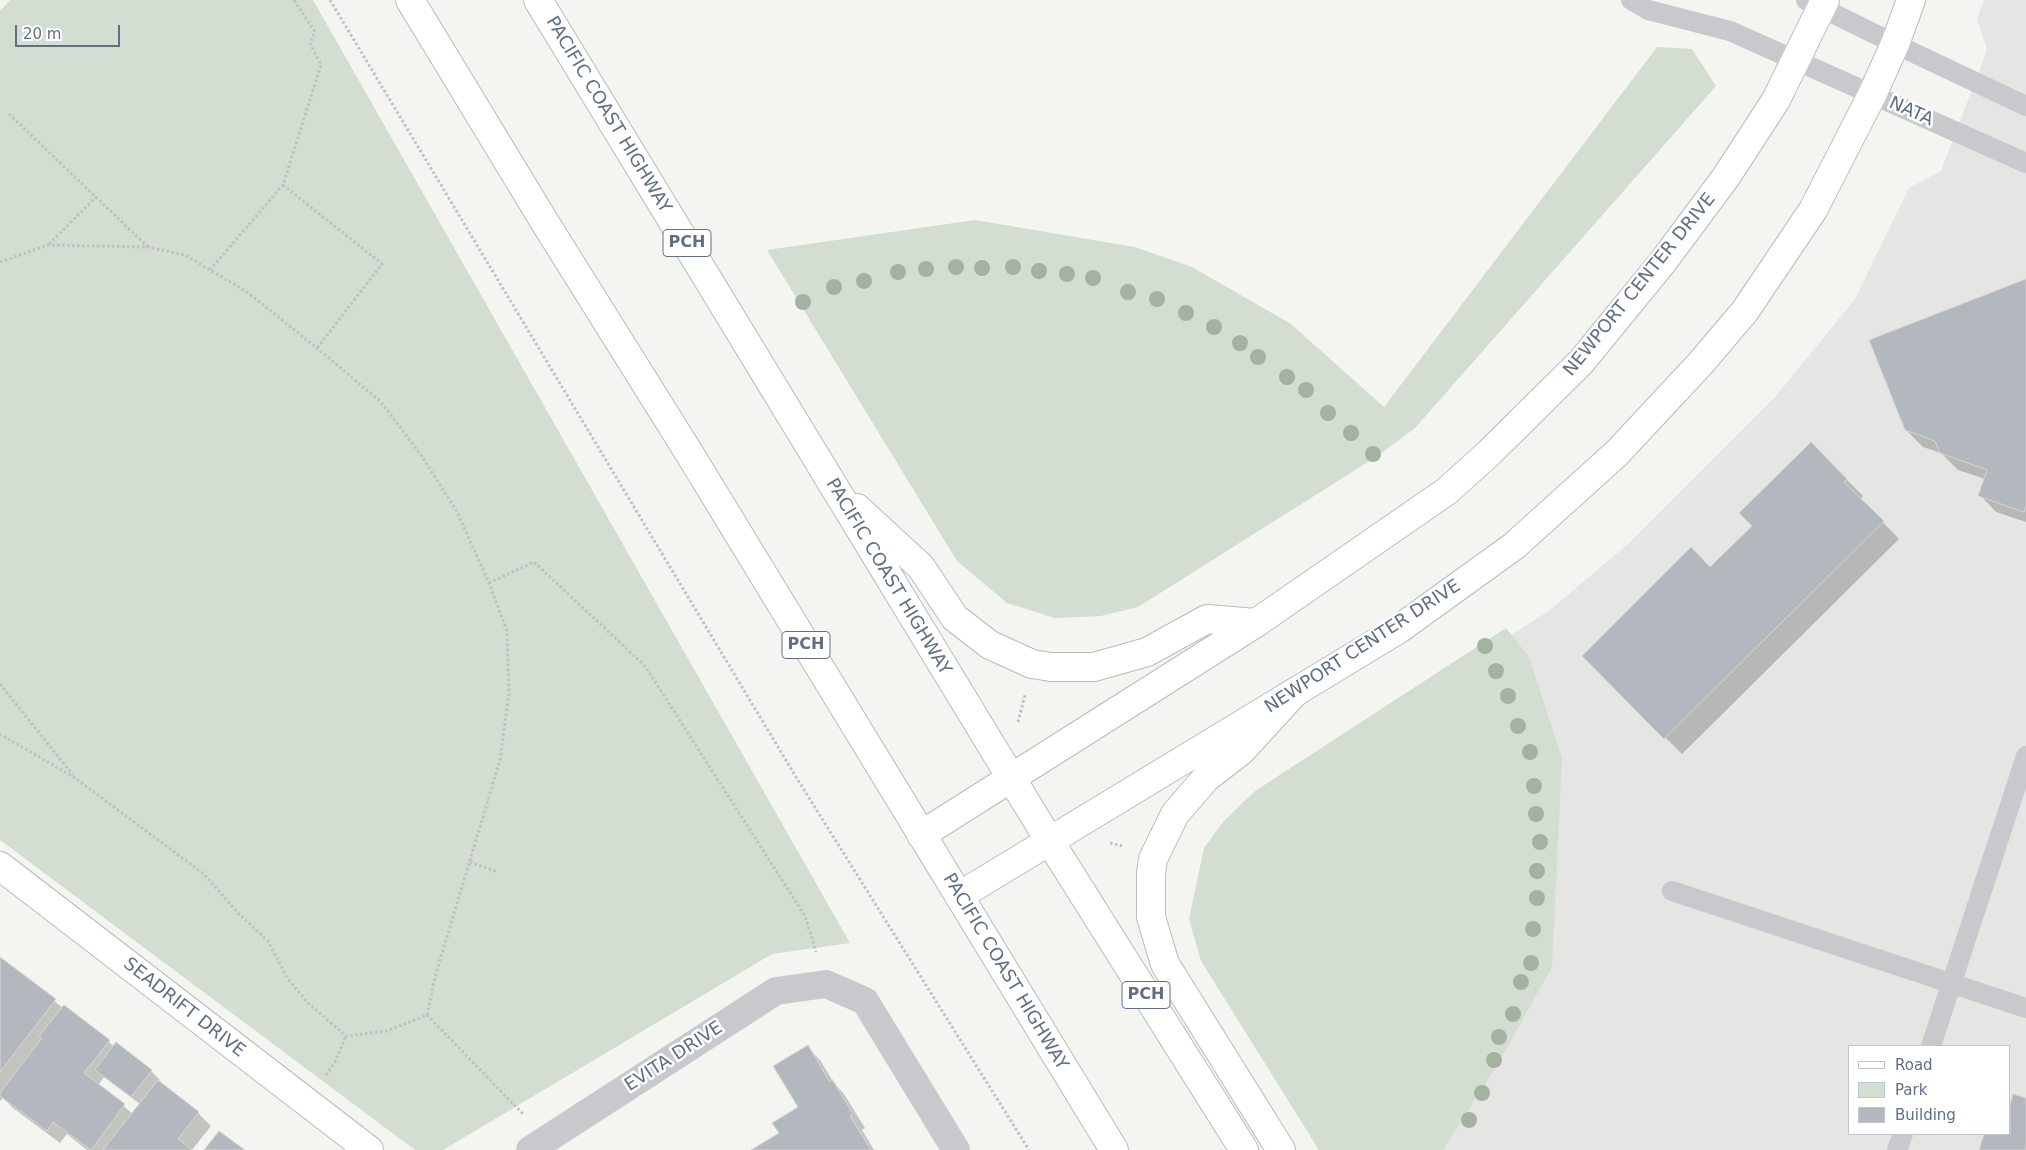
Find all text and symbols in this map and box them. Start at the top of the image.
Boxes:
street label: PACIFIC COAST HIGHWAY [541,13,675,217]
scale bar [18,15,122,47]
text: 20 m [23,25,61,43]
street label: NATA [1885,93,1937,131]
street label: NEWPORT CENTER DRIVE [1560,189,1720,381]
road number: PCH [663,230,711,256]
street label: PACIFIC COAST HIGHWAY [821,475,955,679]
street label: NEWPORT CENTER DRIVE [1261,576,1465,718]
road number: PCH [782,632,830,658]
street label: PACIFIC COAST HIGHWAY [938,870,1072,1074]
street label: SEADRIFT DRIVE [119,954,249,1062]
road number: PCH [1122,982,1170,1008]
street label: EVITA DRIVE [621,1017,727,1097]
legend [1848,1045,2011,1135]
text: Road [1895,1056,1933,1074]
text: Park [1895,1081,1927,1099]
text: Building [1895,1106,1956,1124]

